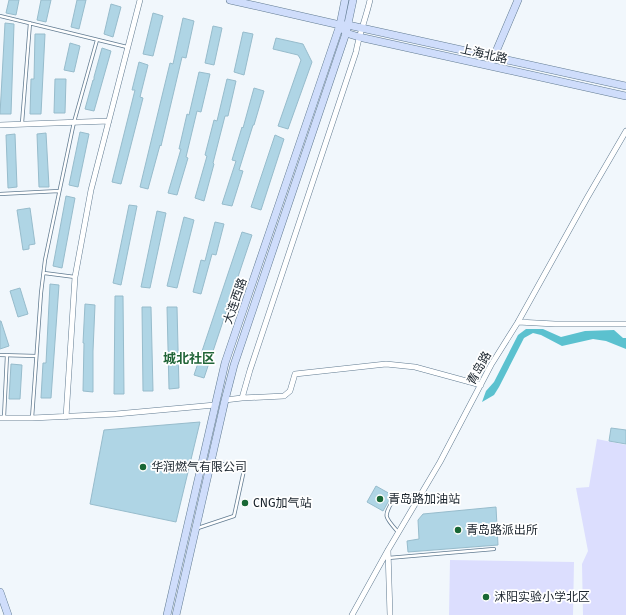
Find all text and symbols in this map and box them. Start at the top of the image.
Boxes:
street label: 上海北路 [459,42,509,66]
street label: 大连西路 [221,276,249,326]
street label: 青岛路 [464,349,494,387]
district label: 城北社区 [163,351,215,366]
place label: 华润燃气有限公司 [151,460,247,474]
marker: 华润燃气有限公司 [138,462,148,472]
place label: 青岛路加油站 [388,492,460,506]
marker: 青岛路加油站 [375,494,385,504]
place label: CNG加气站 [253,496,312,510]
marker: CNG加气站 [240,498,250,508]
place label: 青岛路派出所 [466,523,538,537]
marker: 青岛路派出所 [453,525,463,535]
place label: 沭阳实验小学北区 [494,590,590,604]
marker: 沭阳实验小学北区 [481,592,491,602]

